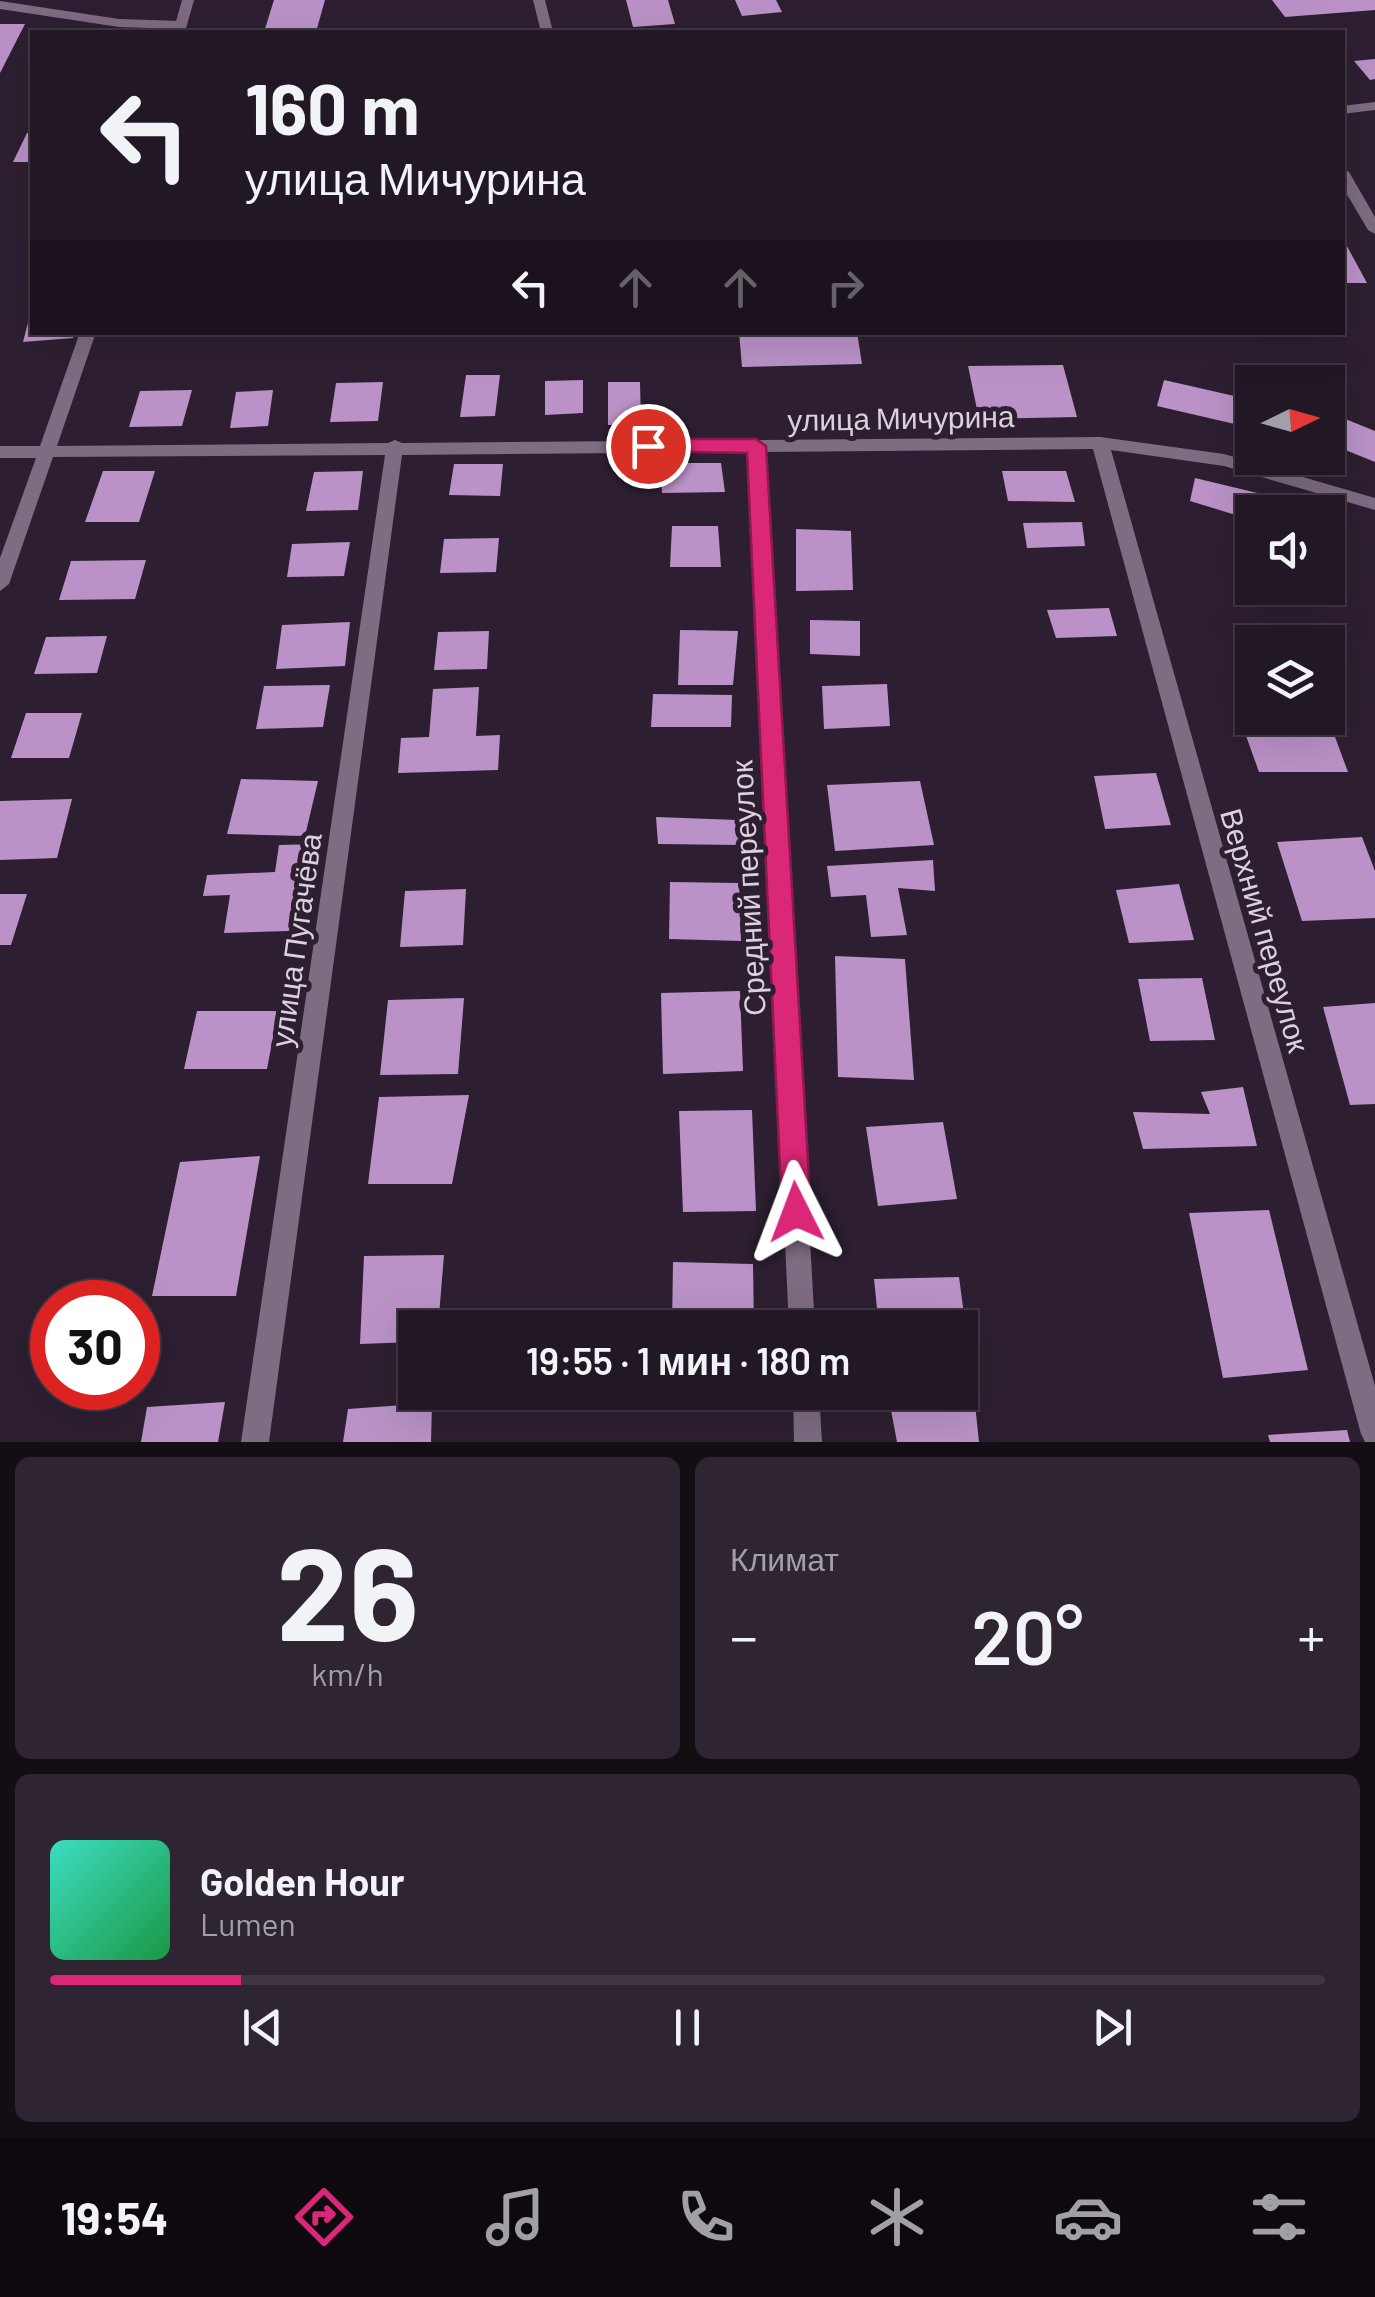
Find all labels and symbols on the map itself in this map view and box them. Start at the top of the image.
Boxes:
north arrow [1235,365,1345,475]
street label: улица Мичурина [787,397,1015,437]
pin [606,404,691,489]
street label: Средний переулок [722,758,772,1017]
street label: Верхний переулок [1214,804,1318,1057]
street label: улица Пугачёва [262,830,328,1049]
position arrow [744,1160,848,1264]
speed limit sign: 30 [30,1280,160,1410]

